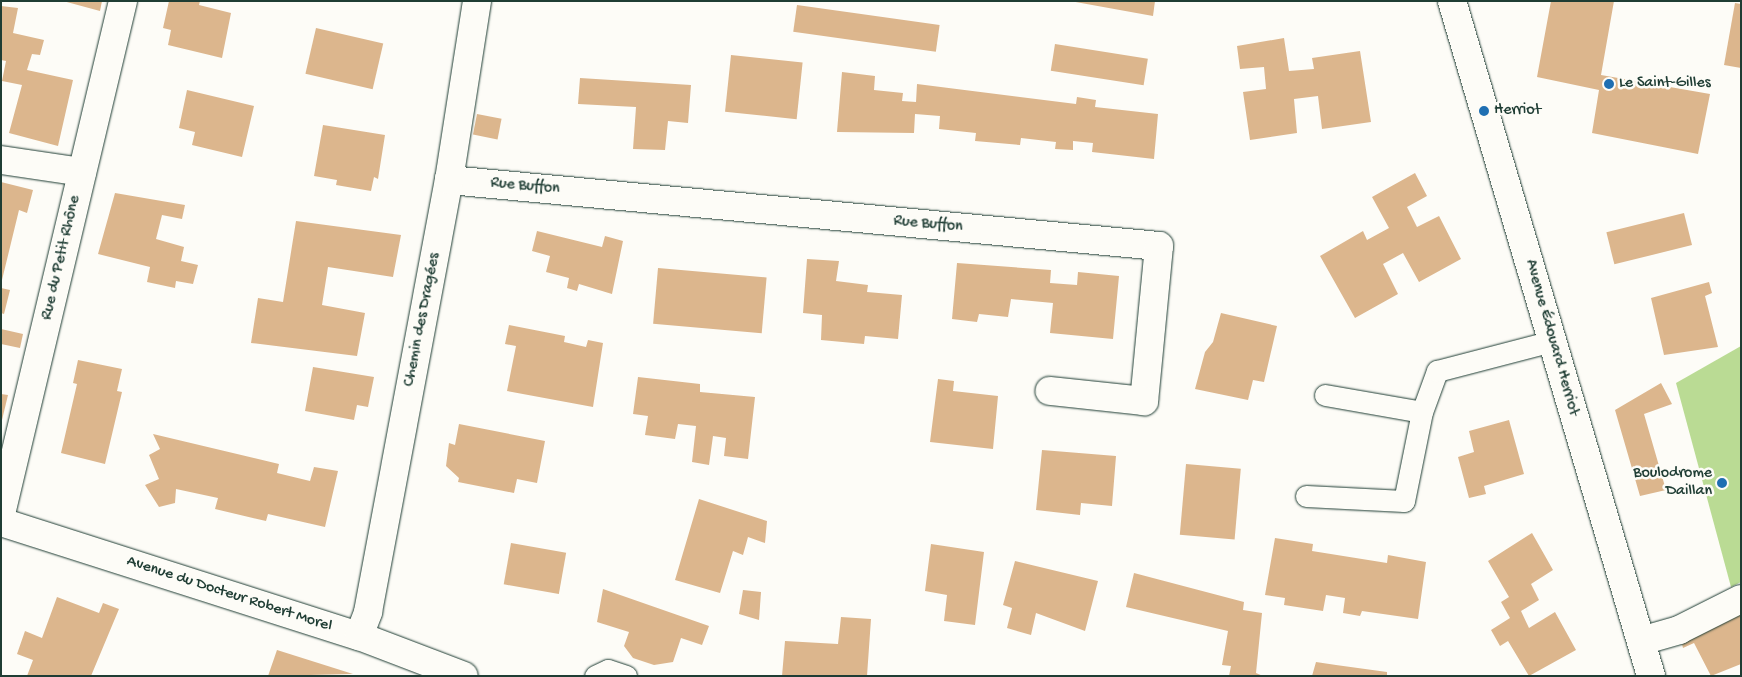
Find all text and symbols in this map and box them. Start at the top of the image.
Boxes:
place label: Le Saint-Gilles [1619,74,1711,94]
marker: Le Saint-Gilles [1603,78,1615,90]
place label: Herriot [1494,101,1541,121]
marker: Herriot [1478,105,1490,117]
street label: Rue Buffon [490,174,560,200]
street label: Rue du Petit Rhône [38,194,86,322]
street label: Rue Buffon [893,212,963,238]
street label: Chemin des Dragées [401,252,445,388]
street label: Avenue Édouard Herriot [1519,258,1583,418]
place label: Boulodrome Daillan [1633,464,1712,502]
marker: Boulodrome Daillan [1716,477,1728,489]
street label: Avenue du Docteur Robert Morel [124,553,334,637]

